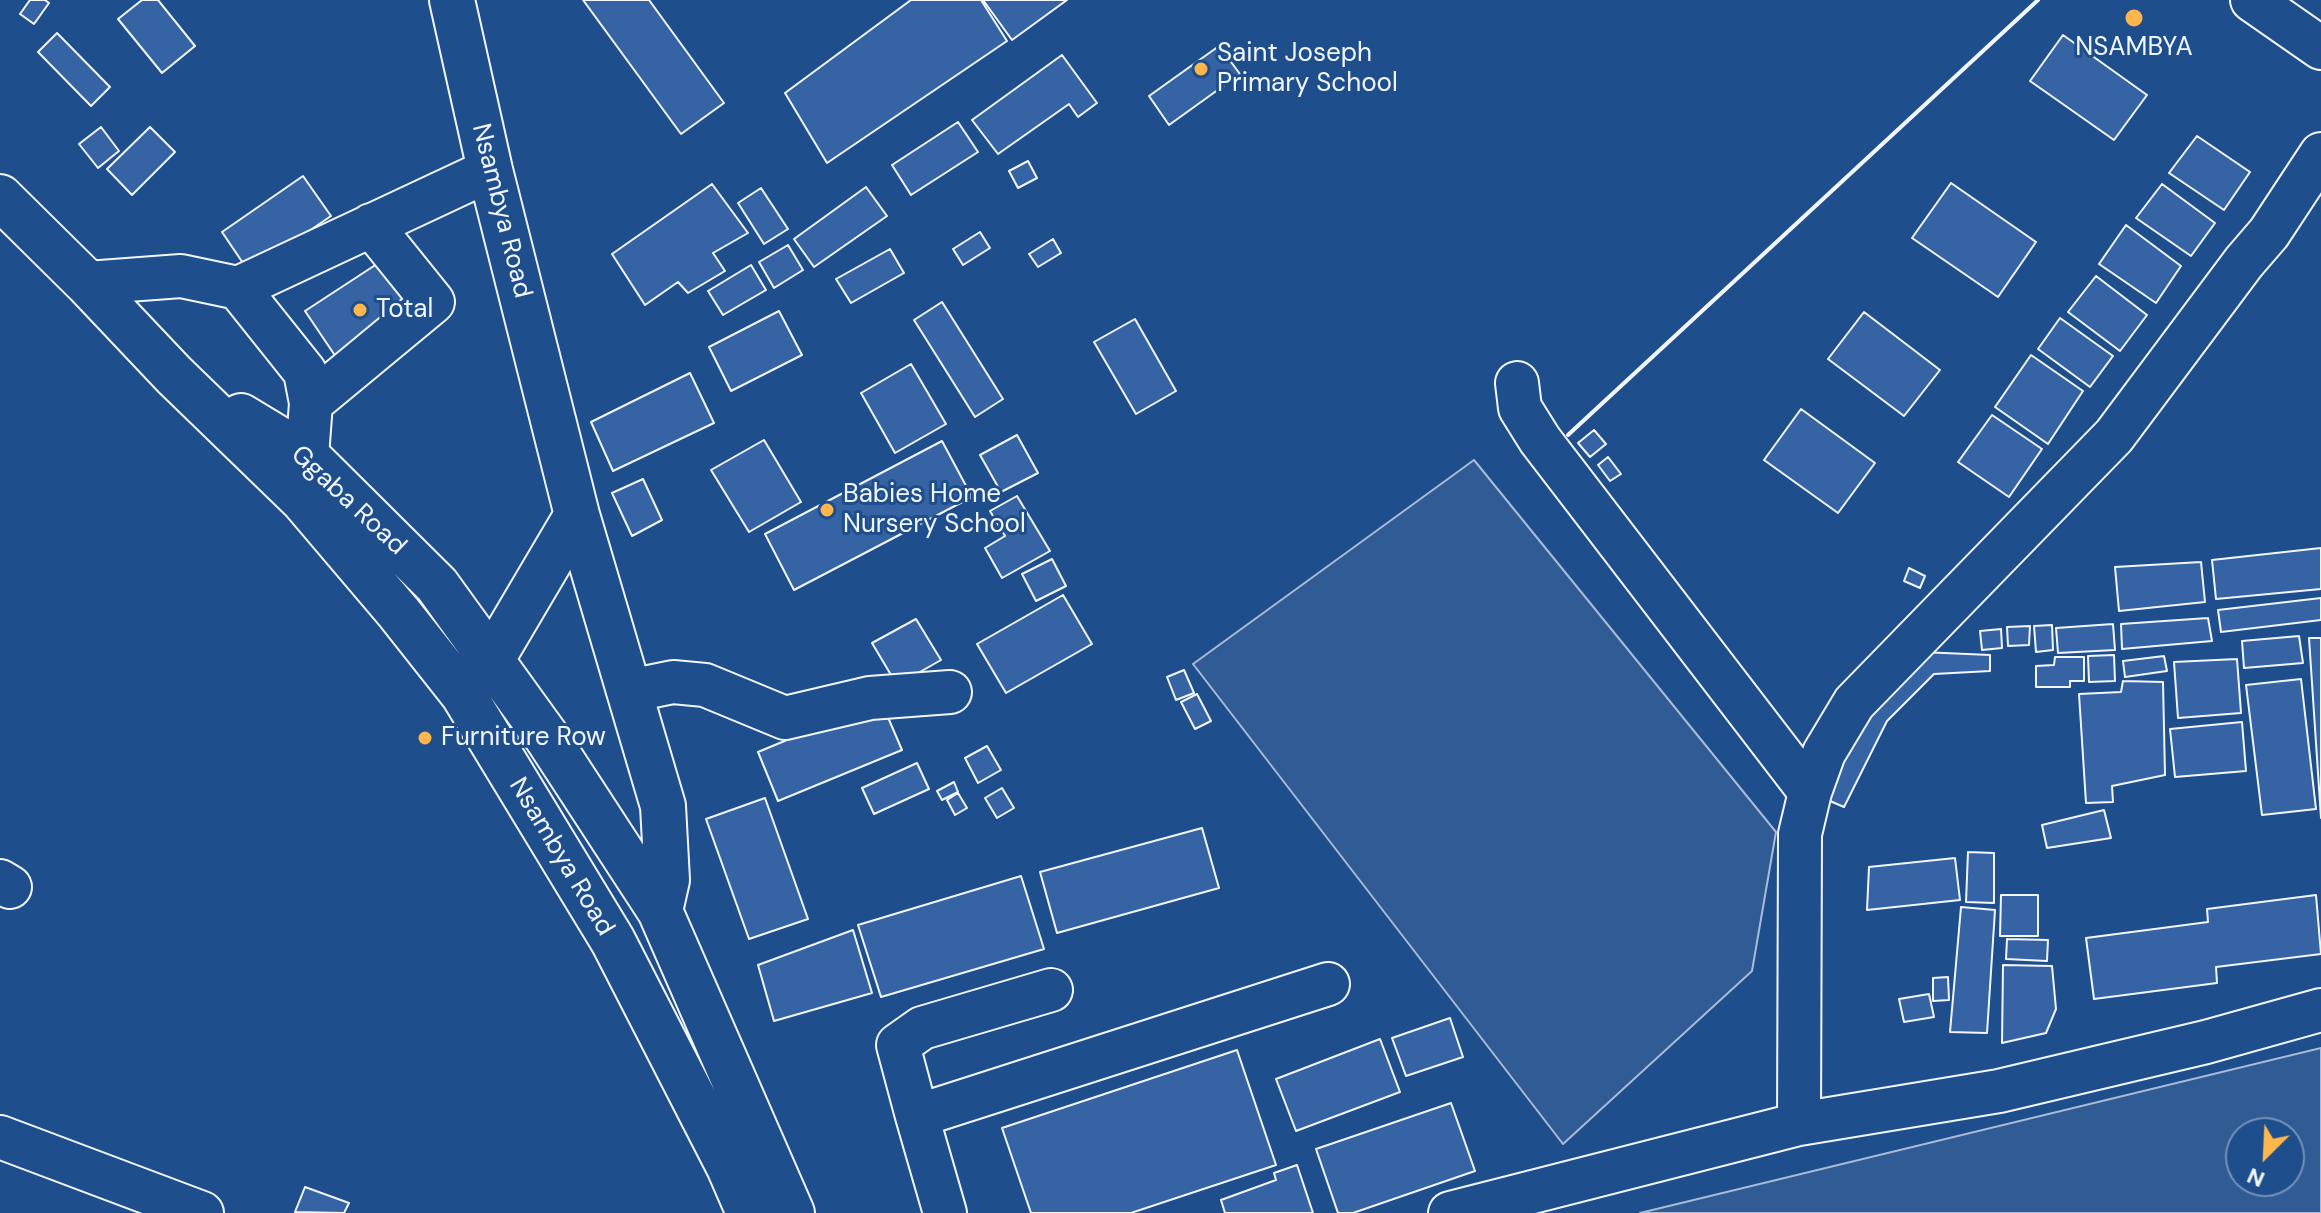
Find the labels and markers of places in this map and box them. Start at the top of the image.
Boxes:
marker: NSAMBYA [2123,7,2145,29]
place label: NSAMBYA [2075,32,2193,64]
place label: Saint Joseph Primary School [1217,38,1398,100]
marker: Saint Joseph Primary School [1192,60,1210,78]
place label: Total [376,294,433,326]
marker: Total [351,301,369,319]
place label: Babies Home Nursery School [843,479,1026,540]
marker: Babies Home Nursery School [818,501,836,519]
place label: Furniture Row [441,722,606,754]
marker: Furniture Row [416,729,434,747]

